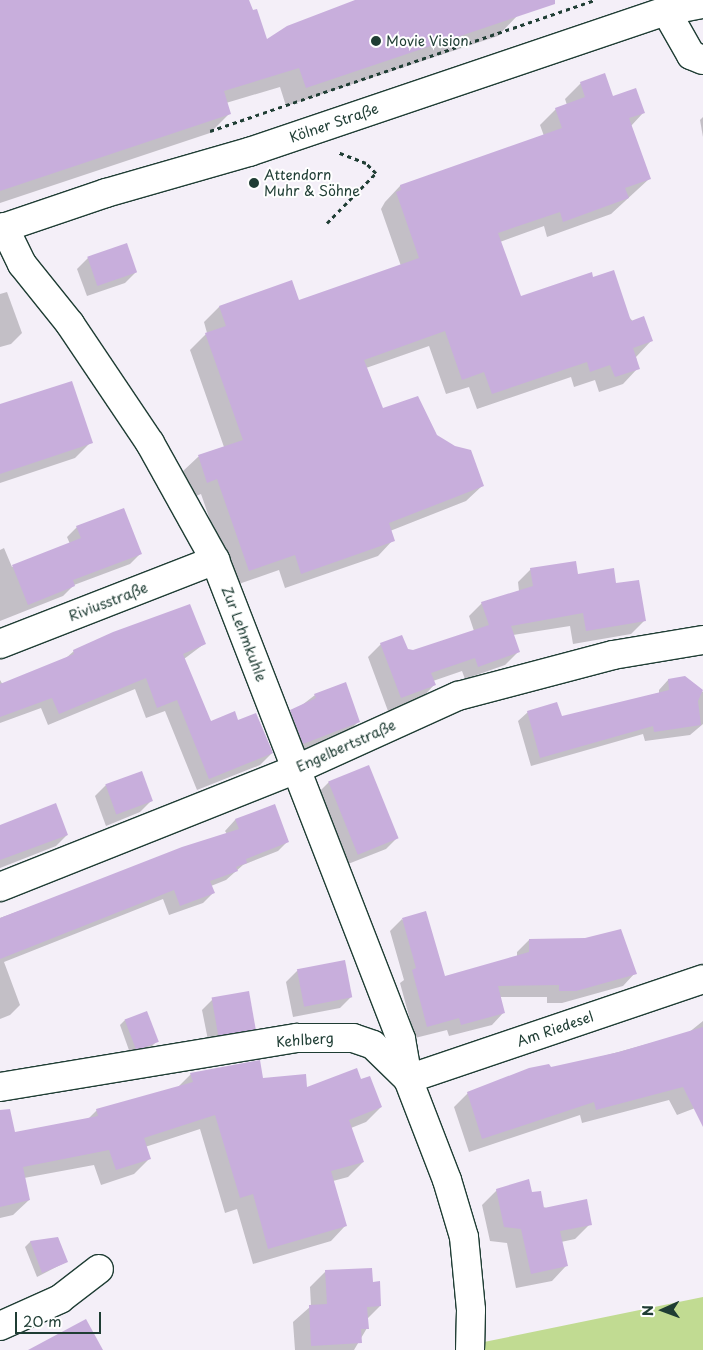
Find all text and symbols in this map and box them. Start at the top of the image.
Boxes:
place label: Movie Vision [386,33,469,49]
marker: Movie Vision [370,35,382,47]
street label: Kölner Straße [287,100,381,146]
place label: Attendorn Muhr & Söhne [264,167,361,200]
marker: Attendorn Muhr & Söhne [248,177,260,189]
street label: Riviusstraße [66,579,150,625]
street label: Zur Lehmkuhle [218,584,270,684]
street label: Engelbertstraße [294,717,398,775]
street label: Am Riedesel [514,1008,596,1050]
street label: Kehlberg [276,1030,334,1050]
north arrow [638,1285,688,1335]
scale bar [18,1302,104,1334]
text: N [637,1305,658,1316]
text: 20 m [23,1309,62,1332]

